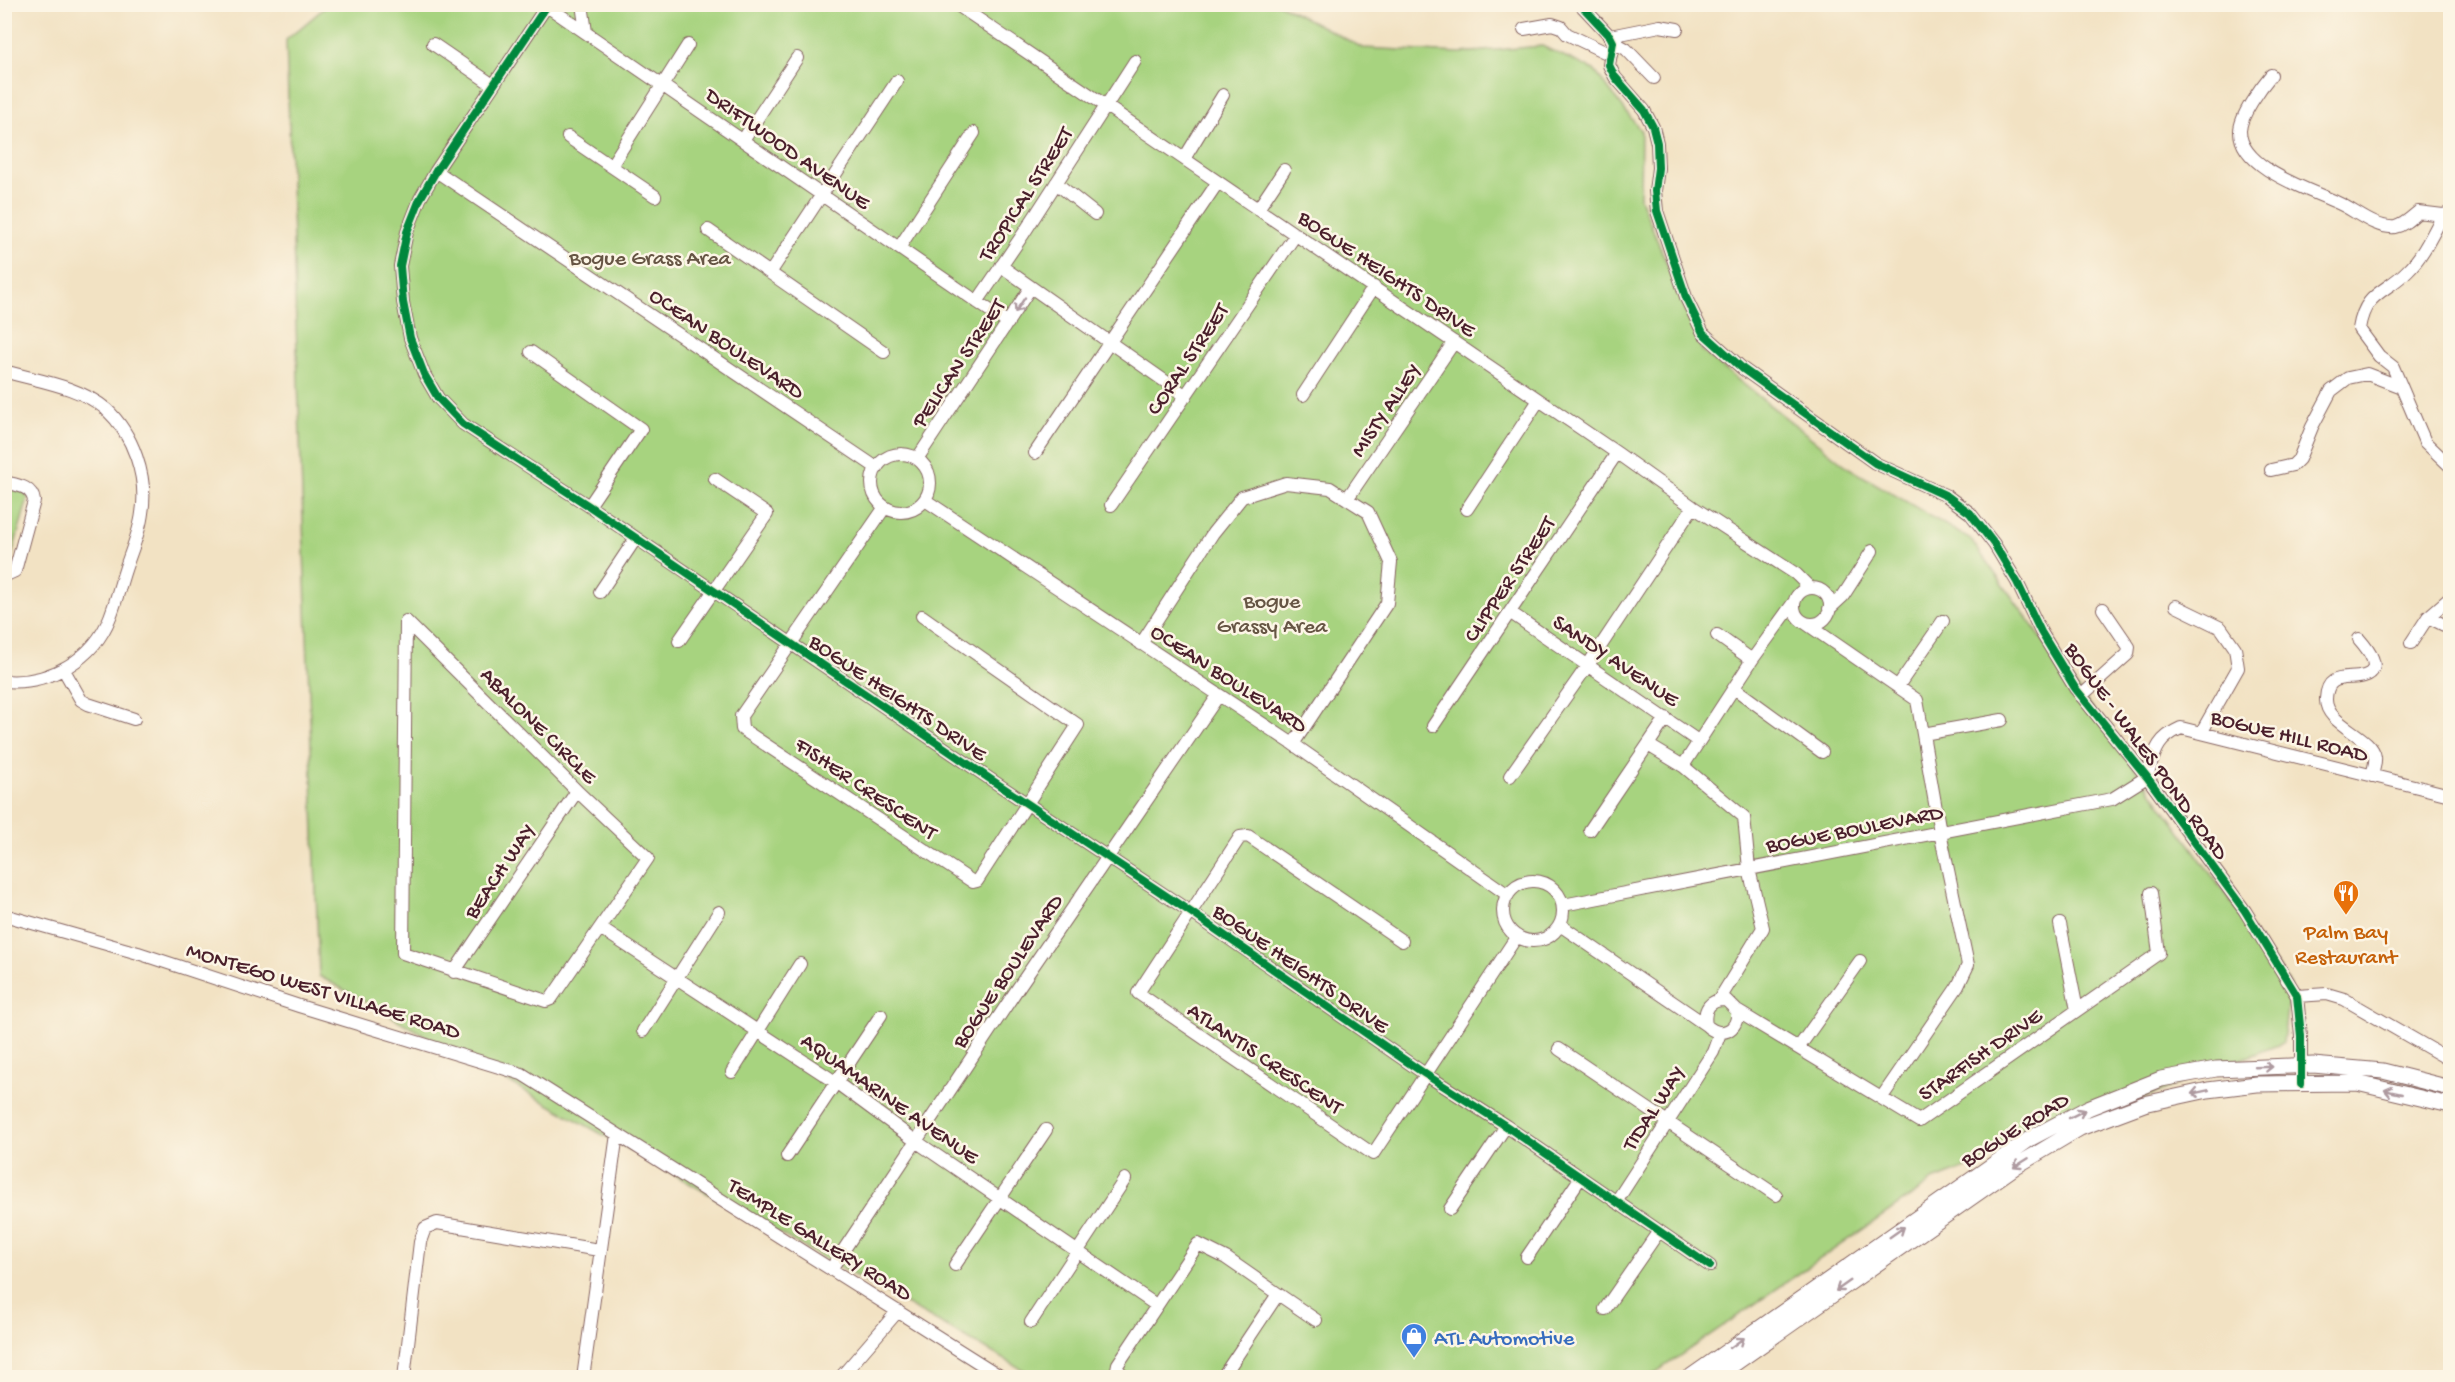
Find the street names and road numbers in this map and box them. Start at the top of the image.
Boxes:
street label: DRIFTWOOD AVENUE [698,82,875,218]
street label: TROPICAL STREET [973,122,1081,269]
street label: BOGUE HEIGHTS DRIVE [1291,206,1481,345]
street label: OCEAN BOULEVARD [643,284,809,407]
street label: PELICAN STREET [907,294,1014,434]
street label: CORAL STREET [1142,298,1237,421]
street label: MISTY ALLEY [1346,359,1428,463]
street label: CLIPPER STREET [1460,511,1564,648]
street label: SANDY AVENUE [1547,610,1684,715]
street label: OCEAN BOULEVARD [1145,620,1312,741]
street label: BOGUE HEIGHTS DRIVE [802,630,992,769]
street label: BOGUE - WALES POND ROAD [2057,638,2233,867]
street label: ABALONE CIRCLE [473,663,602,791]
street label: BOGUE HILL ROAD [2207,706,2371,770]
street label: FISHER CRESCENT [788,733,942,848]
street label: BOGUE BOULEVARD [1763,801,1946,861]
street label: BEACH WAY [459,820,543,926]
street label: BOGUE BOULEVARD [948,890,1071,1055]
street label: BOGUE HEIGHTS DRIVE [1206,899,1394,1042]
street label: MONTEGO WEST VILLAGE ROAD [183,939,464,1047]
street label: ATLANTIS CRESCENT [1181,999,1348,1123]
street label: STARFISH DRIVE [1915,1003,2049,1108]
street label: AQUAMARINE AVENUE [795,1029,984,1172]
street label: TIDAL WAY [1617,1062,1692,1158]
street label: BOGUE ROAD [1957,1088,2075,1175]
street label: TEMPLE GALLERY ROAD [720,1173,916,1309]

